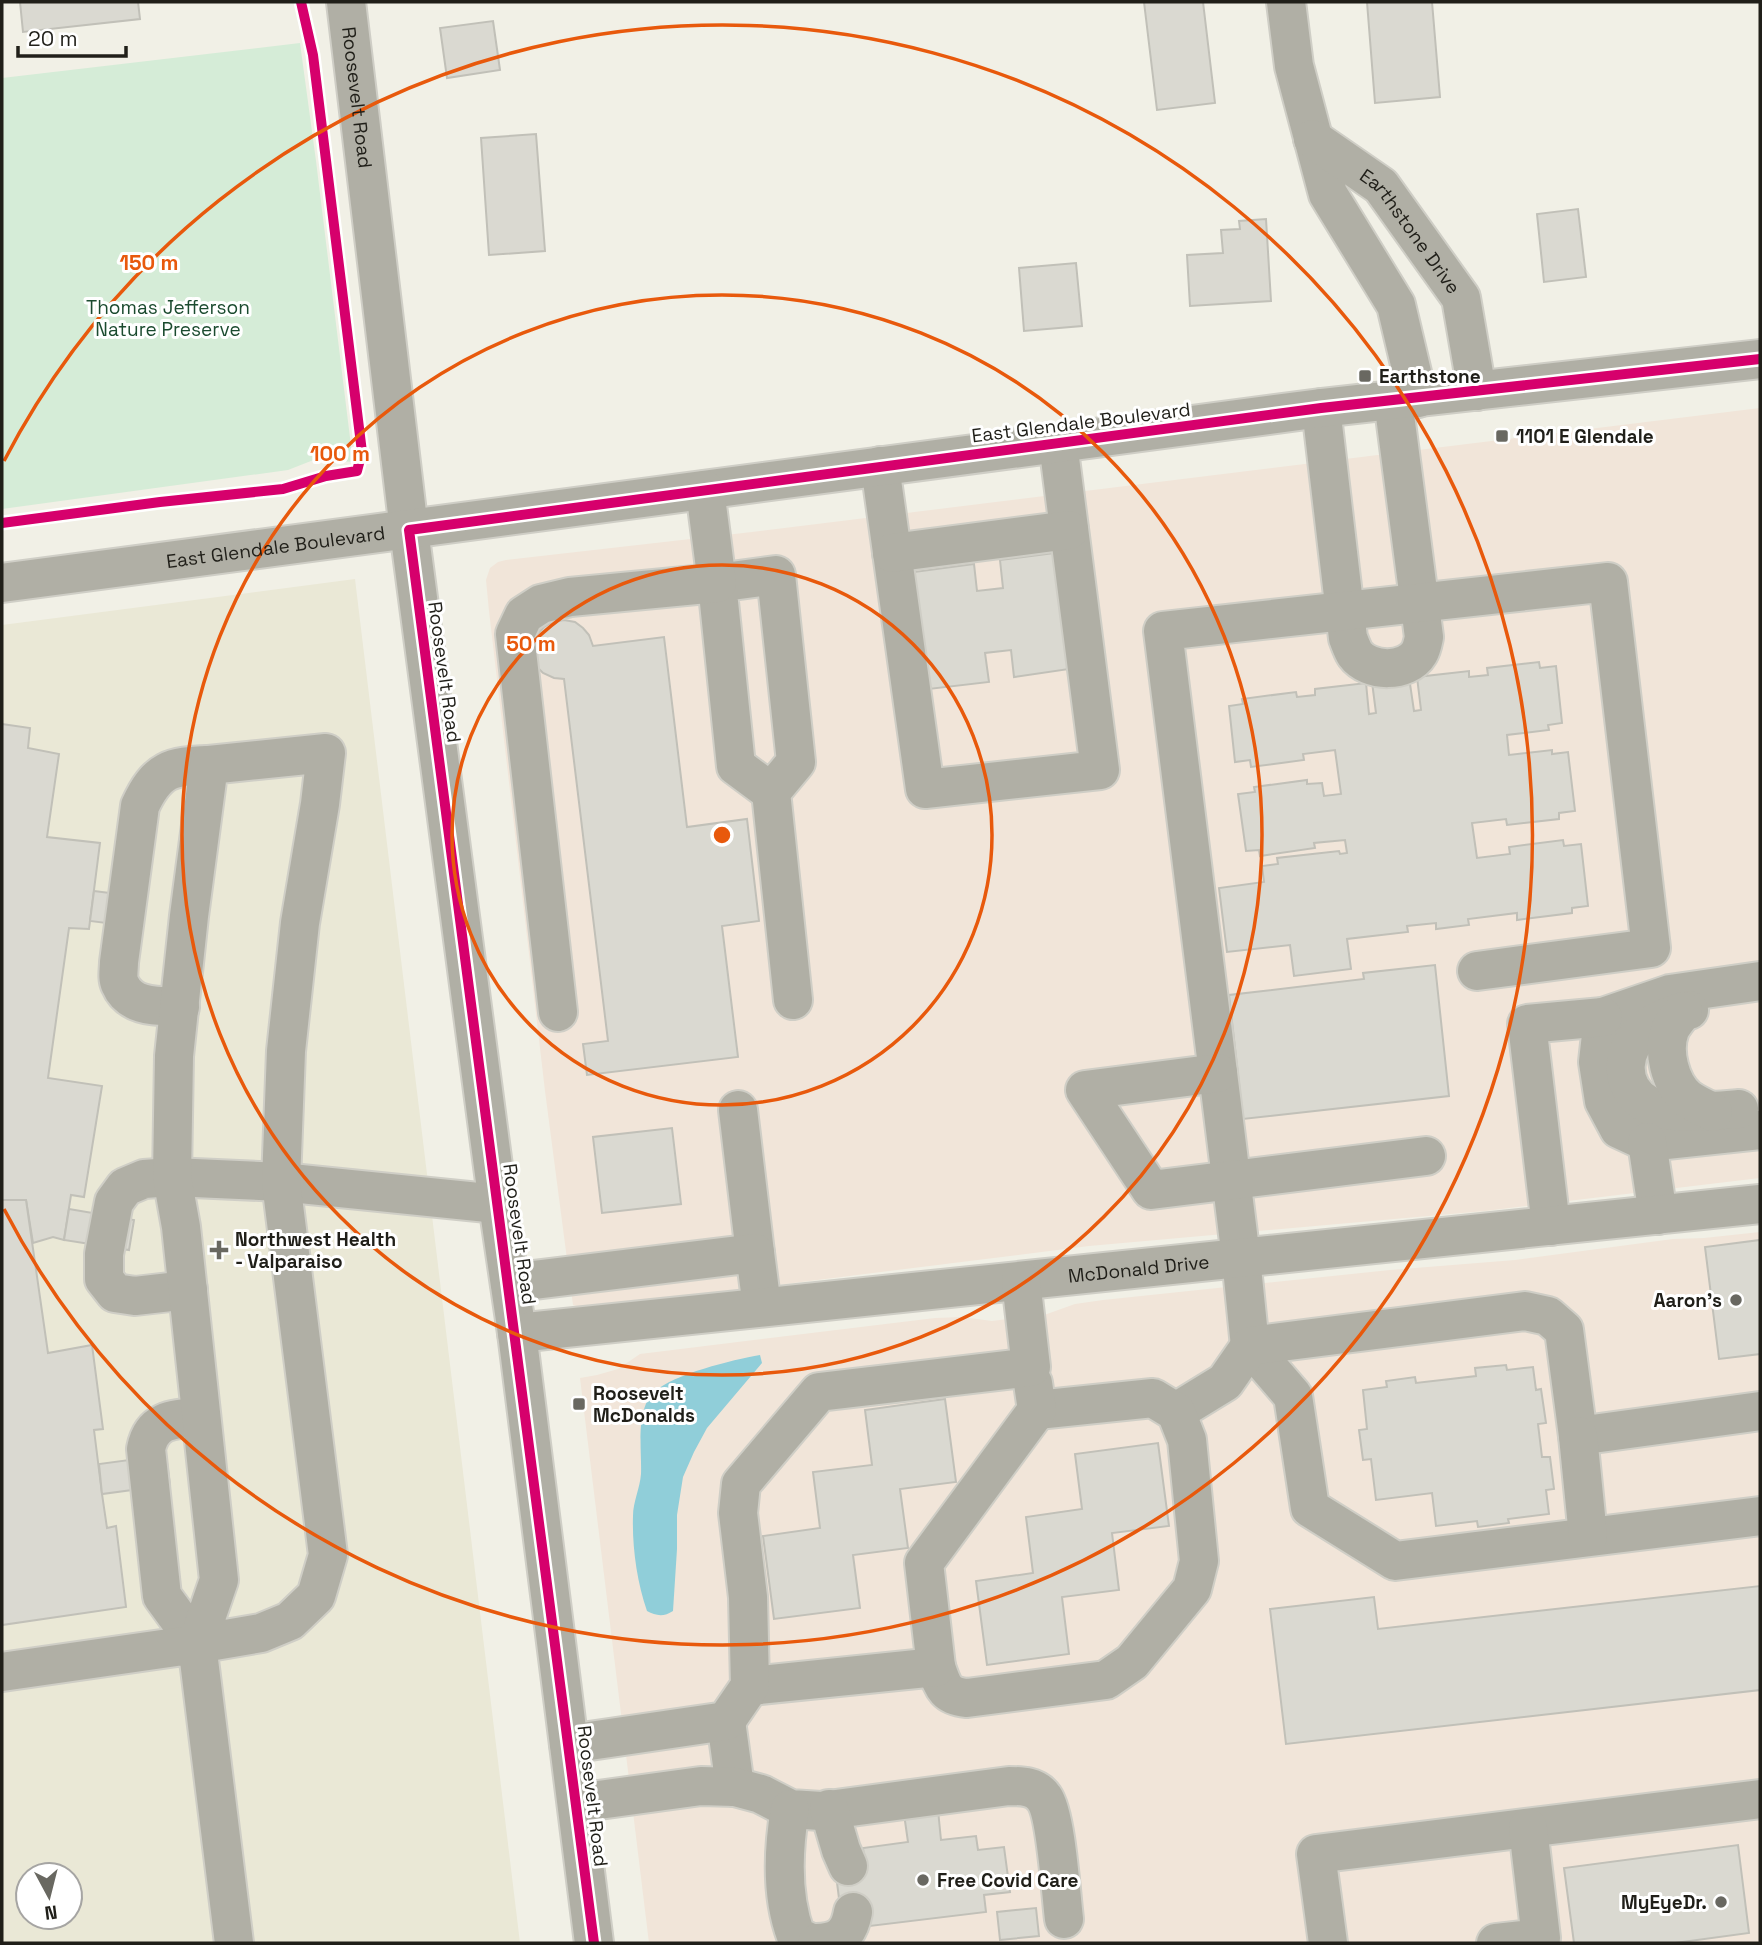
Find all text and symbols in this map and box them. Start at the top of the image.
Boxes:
scale bar [18,14,126,58]
text: 20 m [28,25,78,52]
street label: Roosevelt Road [336,25,378,170]
street label: Earthstone Drive [1355,163,1466,299]
text: 150 m [120,249,178,276]
park label: Thomas Jefferson Nature Preserve [86,295,250,342]
place label: Earthstone [1379,364,1481,389]
marker: Earthstone [1357,368,1373,384]
street label: East Glendale Boulevard [970,397,1192,448]
place label: 1101 E Glendale [1516,424,1654,449]
marker: 1101 E Glendale [1494,428,1510,444]
text: 100 m [310,440,370,467]
street label: East Glendale Boulevard [165,520,387,574]
street label: Roosevelt Road [422,600,467,744]
text: 50 m [506,630,556,657]
centre of rings [710,823,734,847]
street label: Roosevelt Road [497,1162,542,1306]
place label: Northwest Health - Valparaiso [235,1227,396,1274]
marker: Northwest Health - Valparaiso [209,1240,229,1260]
street label: McDonald Drive [1067,1249,1211,1289]
place label: Aaron's [1653,1288,1722,1313]
marker: Aaron's [1728,1292,1744,1308]
place label: Roosevelt McDonalds [593,1381,695,1428]
marker: Roosevelt McDonalds [571,1396,587,1412]
street label: Roosevelt Road [571,1724,614,1868]
north arrow [14,1861,84,1931]
place label: Free Covid Care [937,1868,1078,1893]
marker: Free Covid Care [915,1872,931,1888]
place label: MyEyeDr. [1621,1890,1707,1915]
marker: MyEyeDr. [1713,1894,1729,1910]
text: N [43,1899,59,1926]

